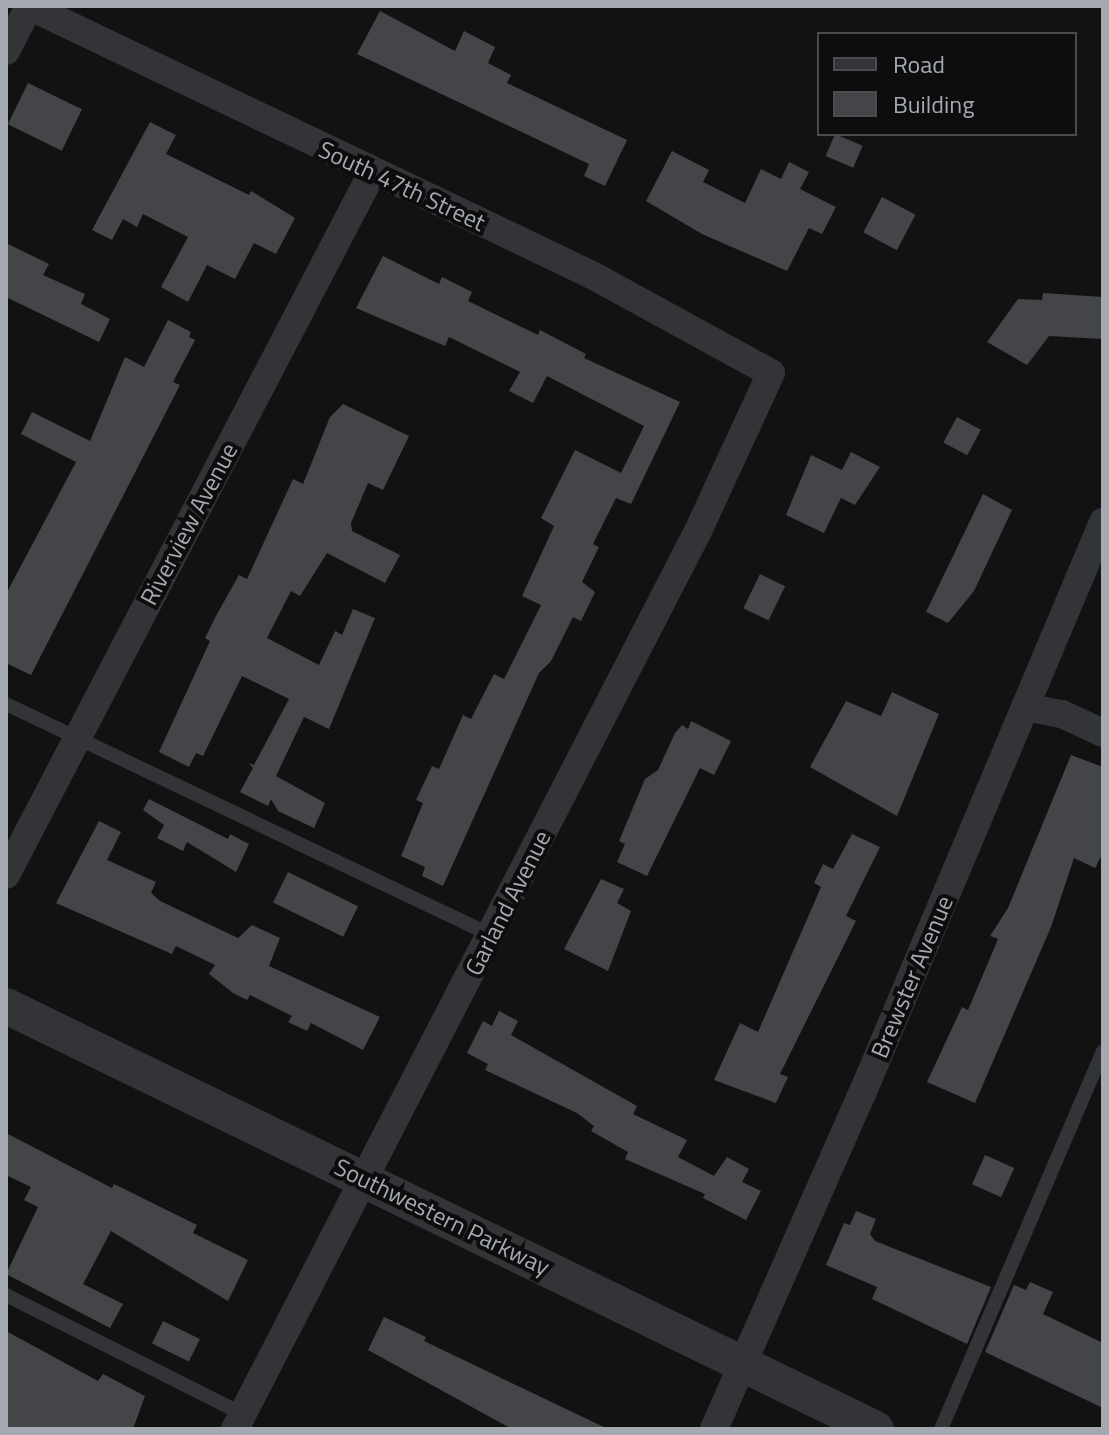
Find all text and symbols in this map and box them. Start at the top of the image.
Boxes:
legend [817,32,1077,136]
text: Road [893,46,945,82]
text: Building [893,86,975,122]
street label: South 47th Street [314,135,490,237]
street label: Riverview Avenue [134,438,244,610]
street label: Garland Avenue [459,826,557,980]
street label: Brewster Avenue [865,892,959,1062]
street label: Southwestern Parkway [330,1152,554,1282]

